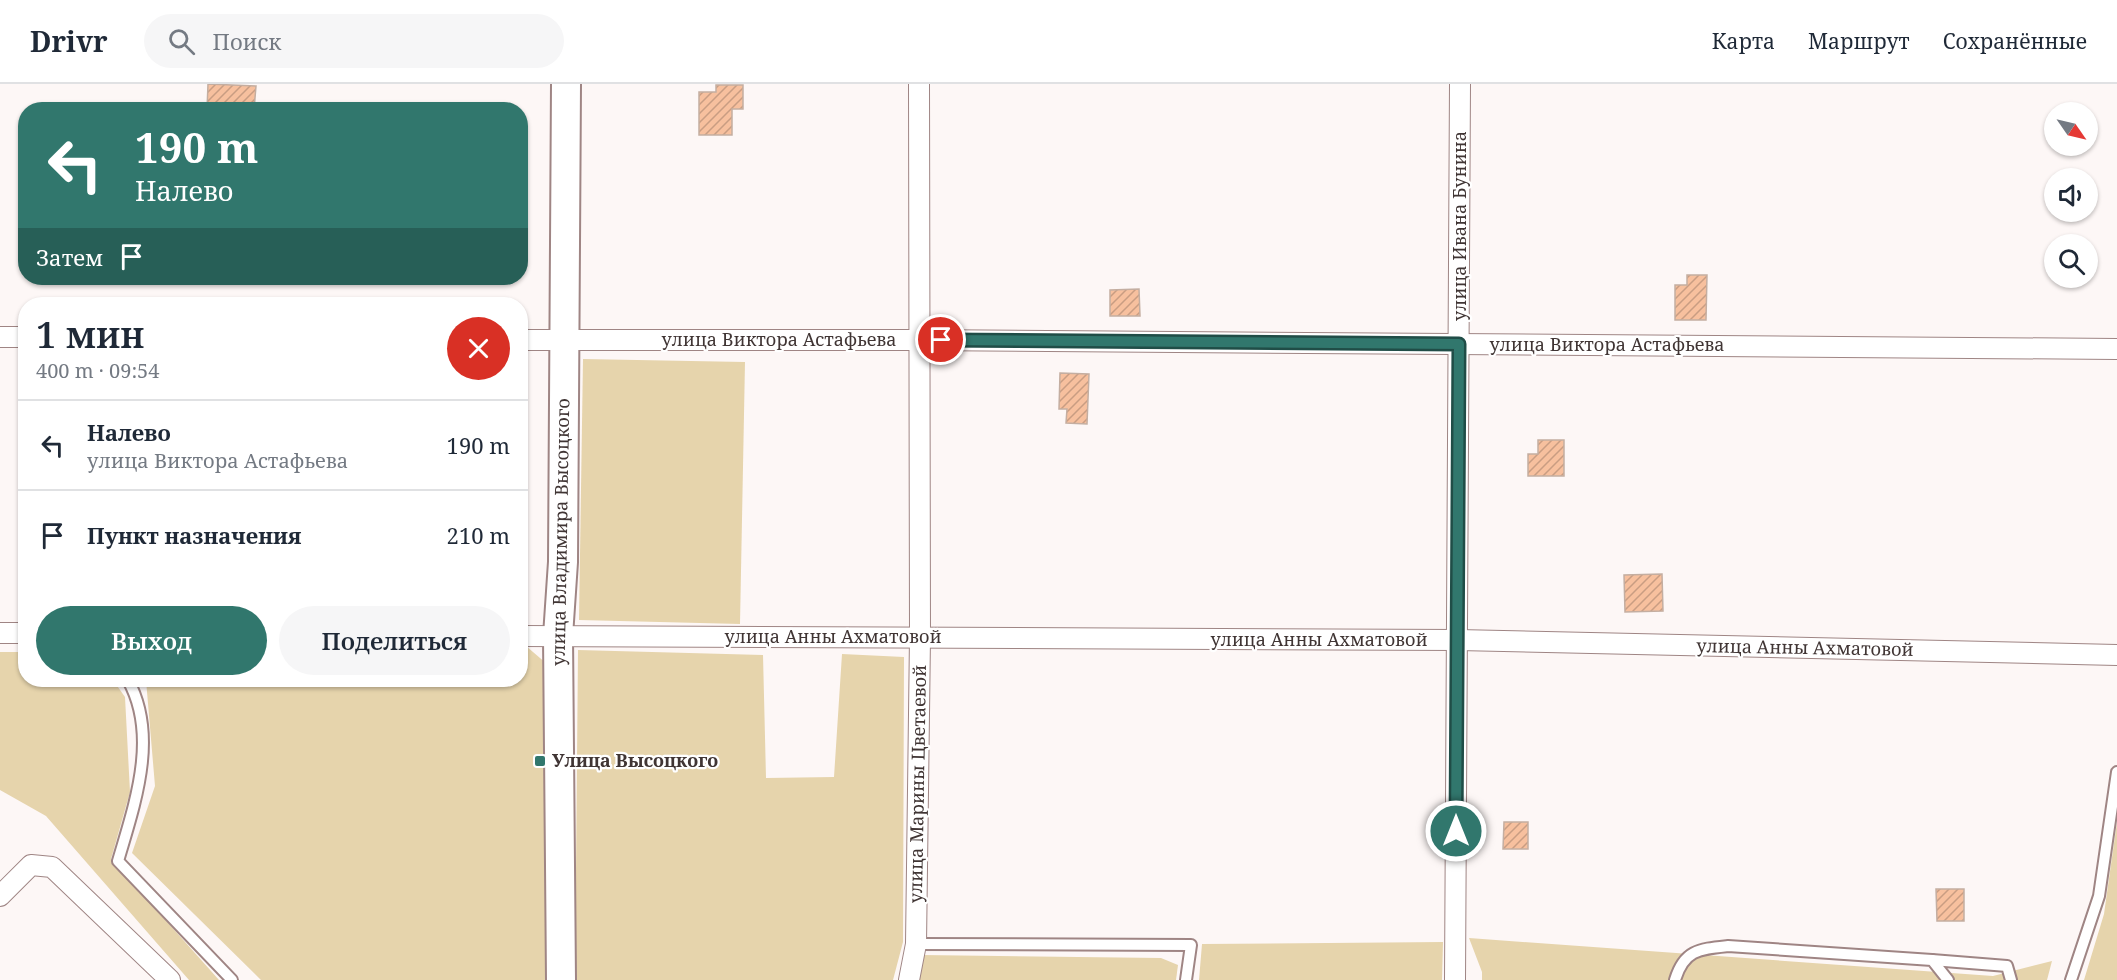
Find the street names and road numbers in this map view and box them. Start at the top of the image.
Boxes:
street label: улица Ивана Бунина [1447,131,1471,321]
street label: улица Виктора Астафьева [661,327,897,351]
street label: улица Виктора Астафьева [1489,332,1725,356]
street label: улица Владимира Высоцкого [546,398,574,666]
street label: улица Анны Ахматовой [724,624,942,648]
street label: улица Анны Ахматовой [1210,627,1428,651]
street label: улица Анны Ахматовой [1696,633,1914,661]
street label: улица Марины Цветаевой [903,665,931,903]

